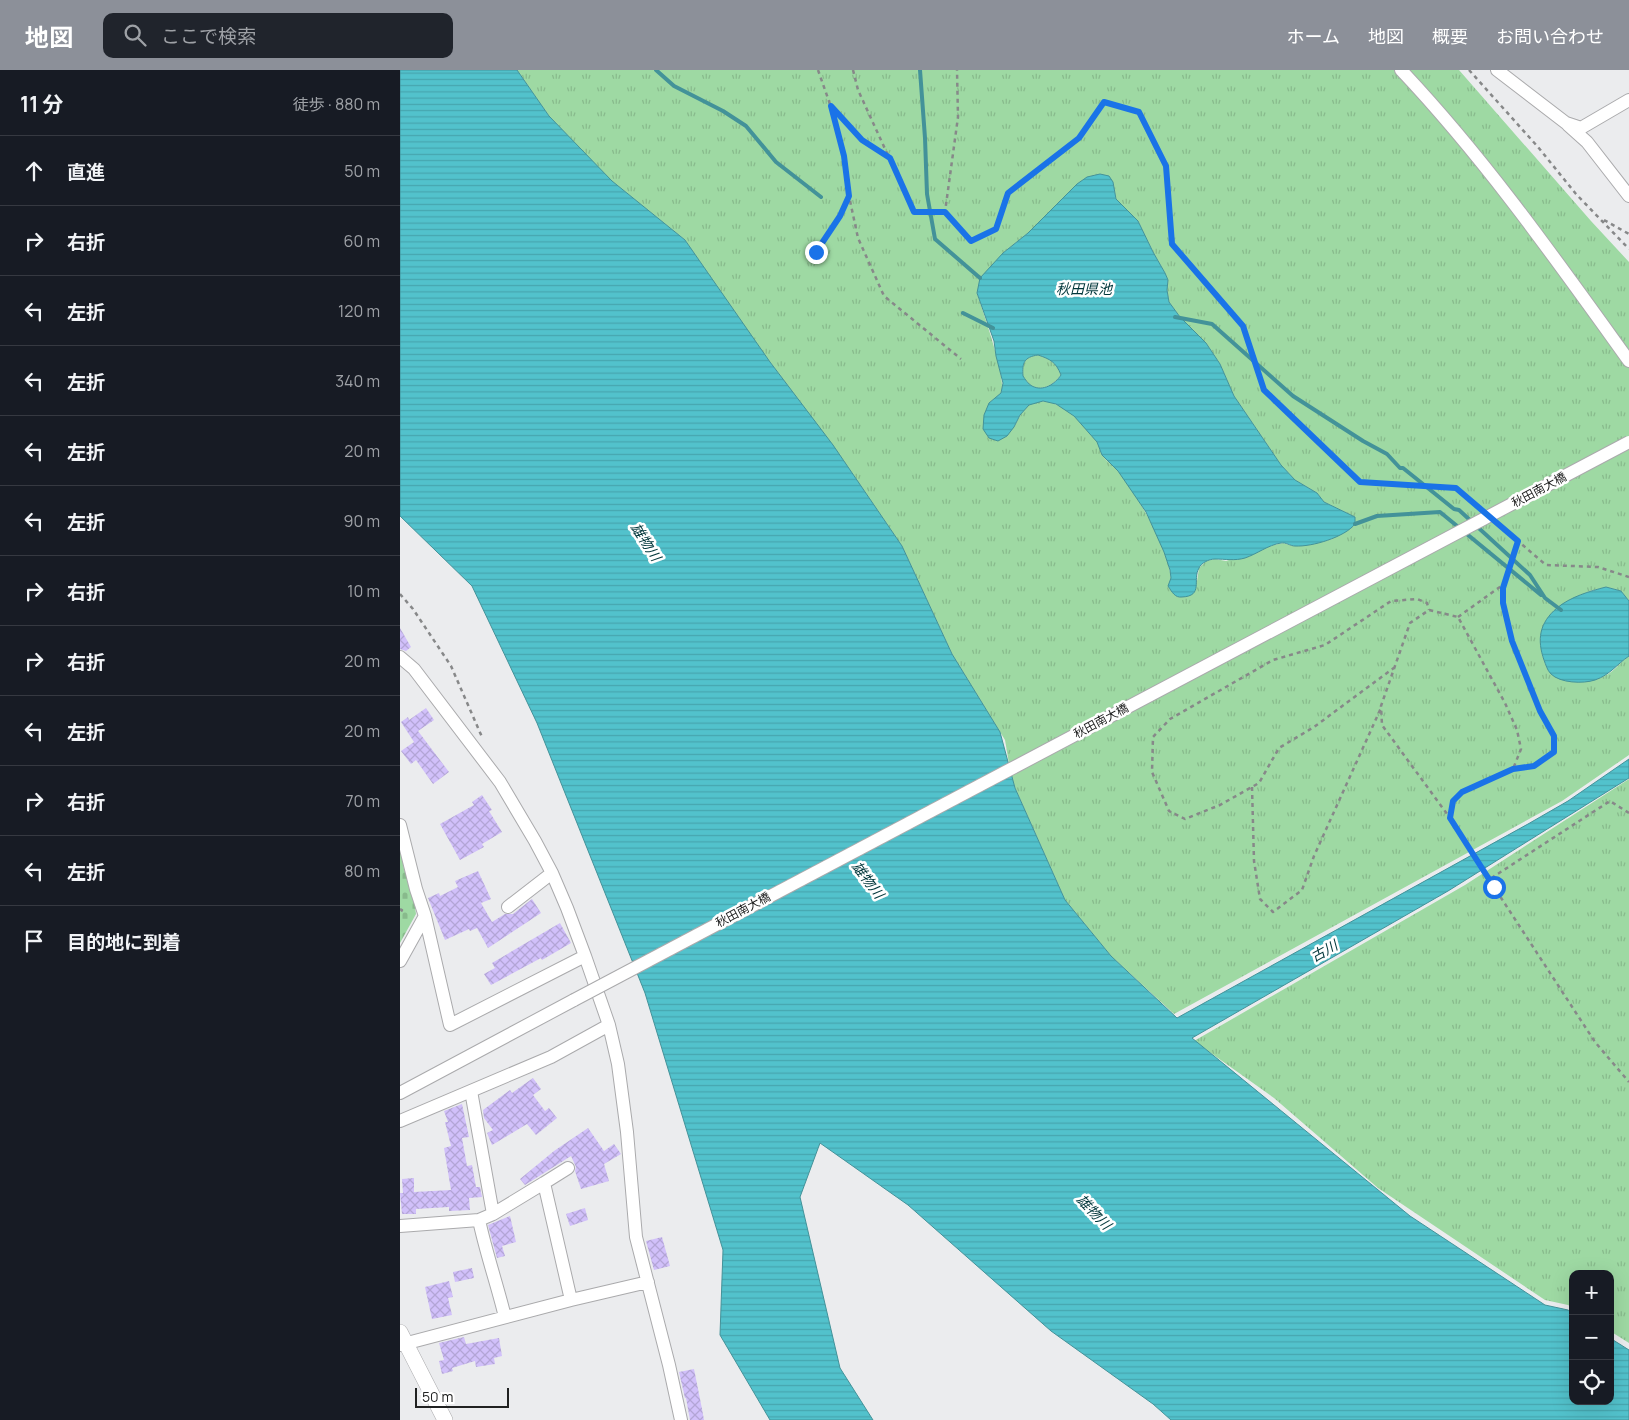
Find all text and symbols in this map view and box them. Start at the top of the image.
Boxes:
search box [103,13,453,58]
text: 地図 [25,20,73,53]
icon: search [121,21,149,49]
text: ここで検索 [161,23,256,49]
text: ホーム [1287,24,1340,48]
text: 地図 [1368,24,1404,48]
text: 概要 [1432,24,1468,48]
text: お問い合わせ [1496,24,1604,48]
text: 11 分 [20,90,64,118]
text: 徒歩 · 880 m [293,93,380,115]
icon: ahead [20,157,48,185]
text: 直進 [67,159,105,185]
text: 50 m [344,160,380,182]
icon: right [20,227,48,255]
text: 右折 [67,229,105,255]
text: 60 m [344,230,380,252]
route end [805,241,828,264]
water label: 秋田県池 [1056,279,1114,298]
icon: left [20,297,48,325]
text: 左折 [67,299,105,325]
text: 120 m [338,300,380,322]
icon: left [20,367,48,395]
text: 左折 [67,369,105,395]
text: 340 m [335,370,380,392]
icon: left [20,437,48,465]
text: 左折 [67,439,105,465]
text: 20 m [344,440,380,462]
street label: 秋田南大橋 [1508,468,1569,511]
icon: left [20,507,48,535]
text: 左折 [67,509,105,535]
text: 90 m [344,510,380,532]
water label: 雄物川 [627,519,667,566]
icon: right [20,577,48,605]
text: 右折 [67,579,105,605]
text: 10 m [347,580,380,602]
icon: right [20,647,48,675]
text: 右折 [67,649,105,675]
text: 20 m [344,650,380,672]
street label: 秋田南大橋 [1070,699,1131,742]
icon: left [20,717,48,745]
text: 左折 [67,719,105,745]
text: 20 m [344,720,380,742]
icon: right [20,787,48,815]
text: 右折 [67,789,105,815]
text: 70 m [345,790,380,812]
icon: left [20,857,48,885]
water label: 雄物川 [848,857,890,904]
text: 左折 [67,859,105,885]
text: 80 m [344,860,380,882]
route start [1483,876,1506,899]
street label: 秋田南大橋 [712,888,773,931]
icon: arrive [20,927,48,955]
text: 目的地に到着 [67,929,181,955]
water label: 古川 [1307,934,1342,966]
water label: 雄物川 [1073,1190,1117,1235]
map controls [1569,1270,1614,1405]
button: + [1569,1270,1614,1315]
button: − [1569,1315,1614,1360]
button: locate [1569,1360,1614,1405]
scale bar [415,1385,509,1408]
text: 50 m [422,1387,453,1406]

